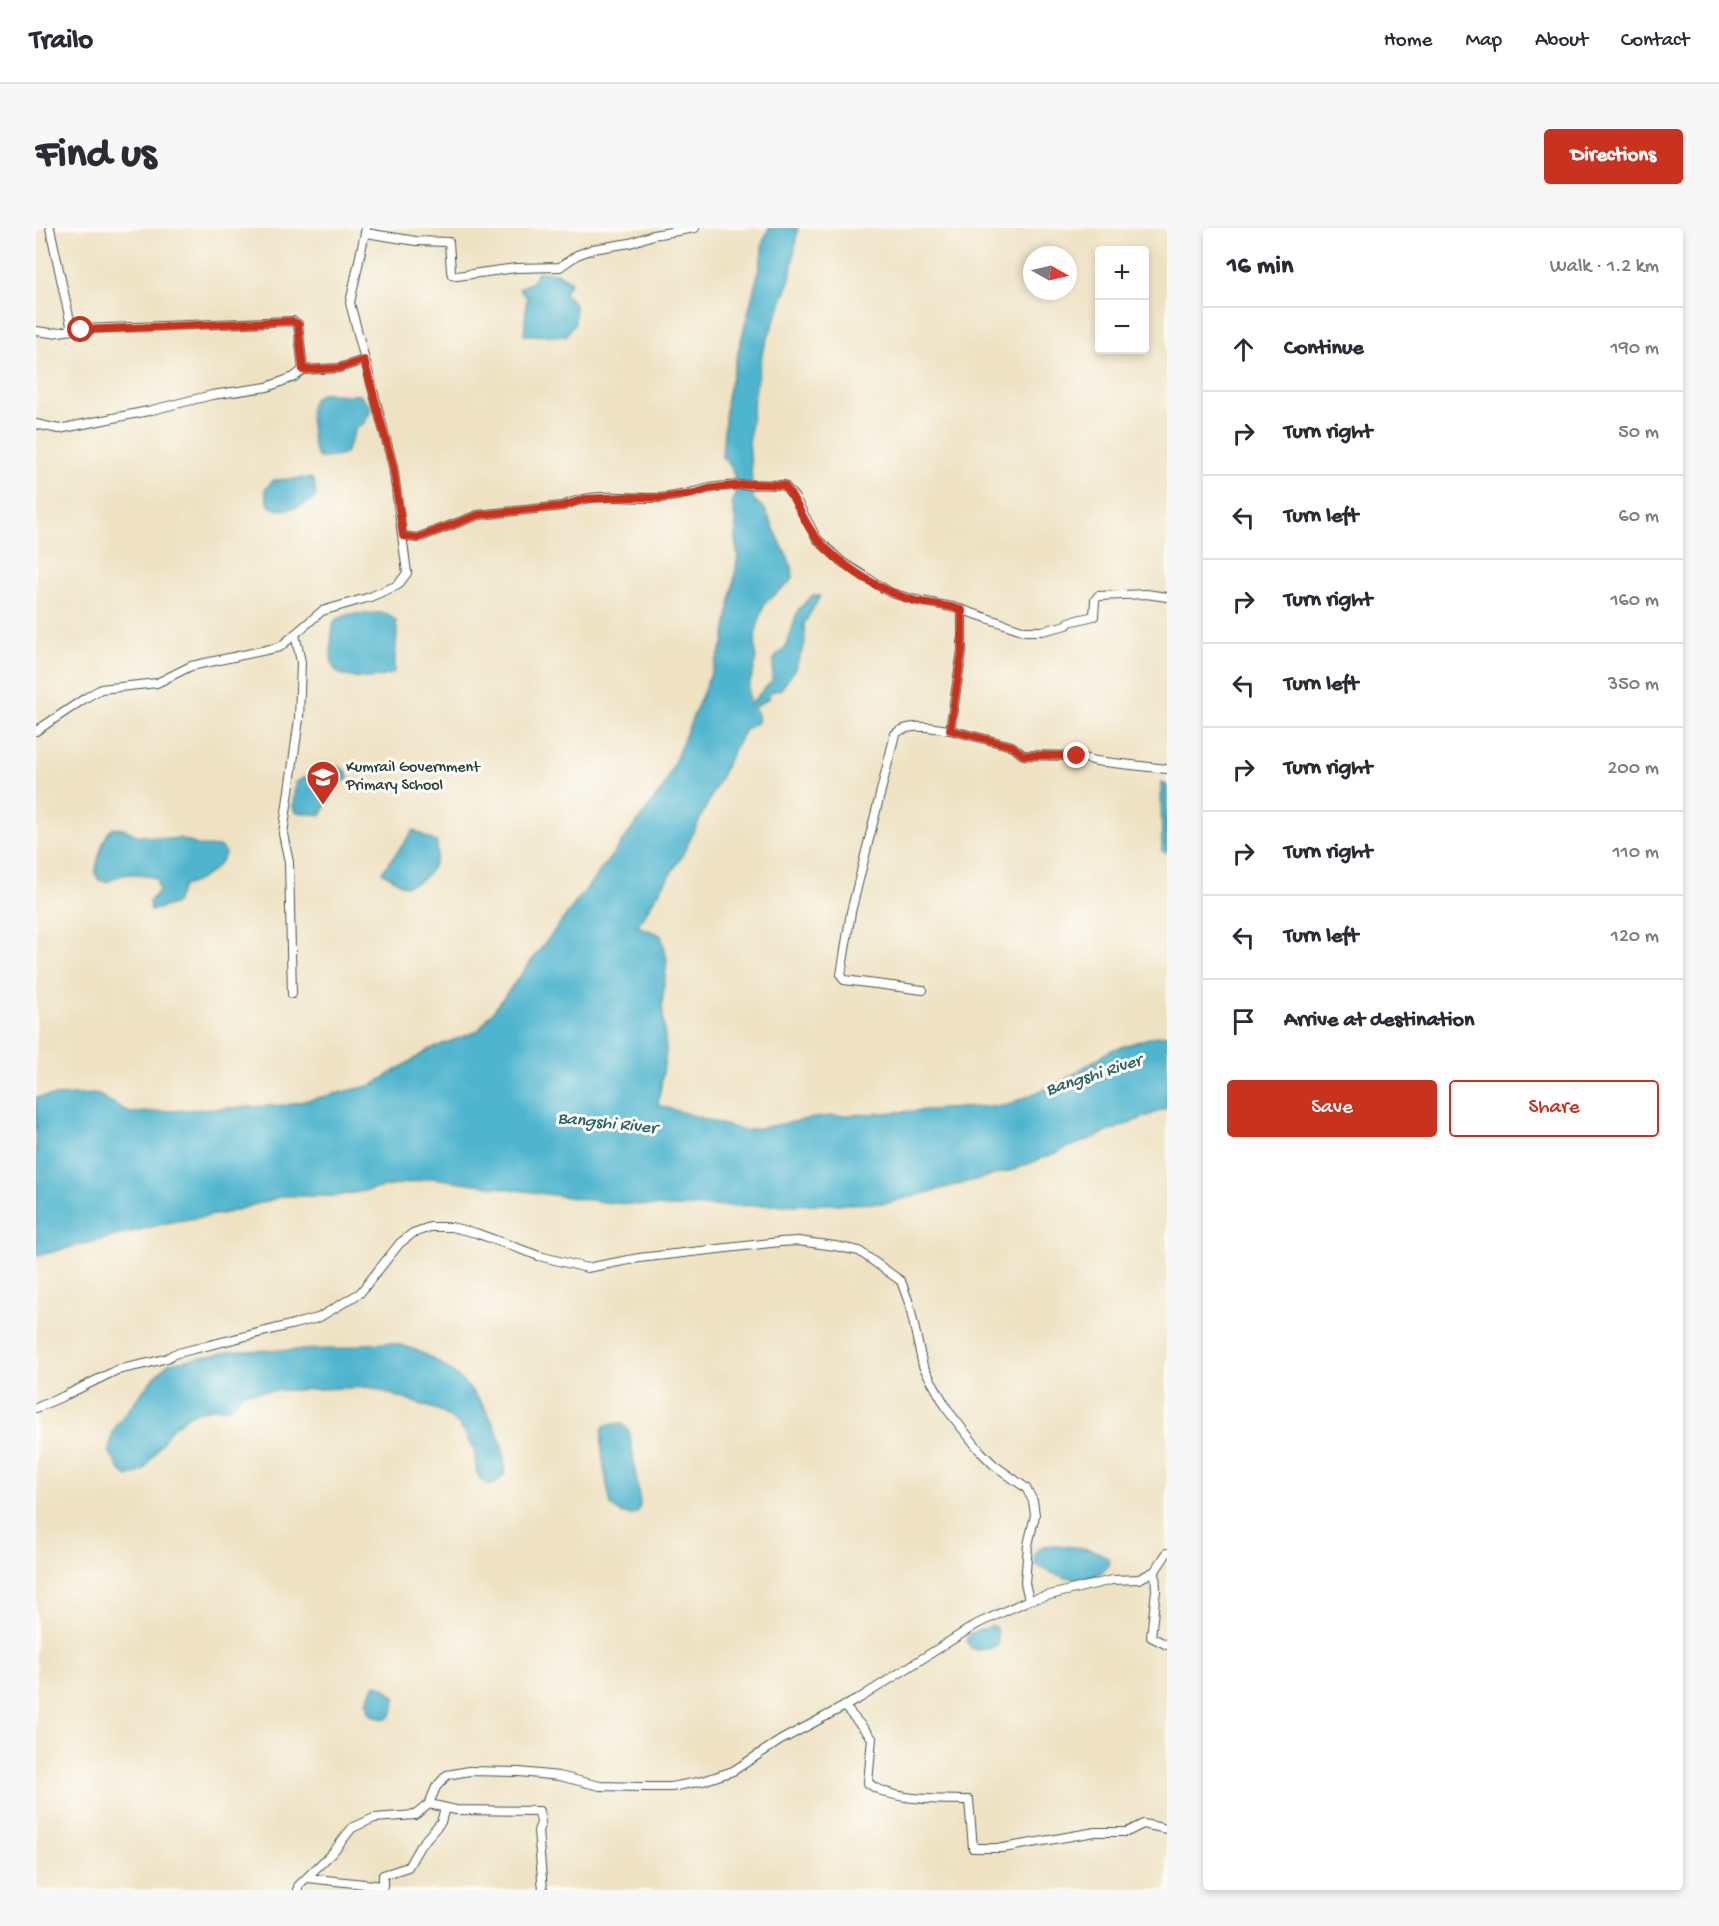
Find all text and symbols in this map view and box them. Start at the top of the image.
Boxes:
text: Trailo [30,25,93,58]
text: Home [1384,29,1432,54]
text: Map [1465,29,1502,54]
text: About [1535,29,1588,54]
text: Contact [1621,29,1689,54]
button: Directions [1544,129,1683,184]
text: Find us [36,132,156,181]
north arrow [1023,246,1077,300]
map controls [1095,246,1149,354]
button: + [1095,246,1149,300]
text: 16 min [1227,252,1293,283]
text: Walk · 1.2 km [1550,256,1659,279]
button: − [1095,300,1149,354]
route start [67,316,93,342]
icon: ahead [1227,333,1260,366]
text: Continue [1284,336,1364,362]
text: 190 m [1611,338,1659,361]
icon: right [1227,417,1260,450]
text: Turn right [1284,420,1372,446]
text: 50 m [1618,422,1659,445]
icon: left [1227,501,1260,534]
text: Turn left [1284,504,1358,530]
text: 60 m [1619,506,1659,529]
icon: right [1227,585,1260,618]
text: Turn right [1284,588,1372,614]
text: 160 m [1610,590,1659,613]
icon: left [1227,669,1260,702]
text: Turn left [1284,672,1358,698]
text: 350 m [1608,674,1659,697]
route end [1063,742,1089,768]
icon: right [1227,753,1260,786]
text: Turn right [1284,756,1372,782]
text: 200 m [1608,758,1659,781]
school or university icon: Kumrail Government Primary School [305,759,341,806]
place label: Kumrail Government Primary School [345,759,481,796]
icon: right [1227,837,1260,870]
text: Turn right [1284,840,1372,866]
text: 110 m [1613,842,1659,865]
icon: left [1227,921,1260,954]
text: Turn left [1284,924,1358,950]
text: 120 m [1611,926,1659,949]
icon: arrive [1227,1005,1260,1038]
text: Arrive at destination [1284,1008,1474,1034]
water label: Bangshi River [1043,1050,1148,1101]
button: Save [1227,1080,1437,1137]
button: Share [1449,1080,1659,1137]
water label: Bangshi River [556,1108,661,1140]

